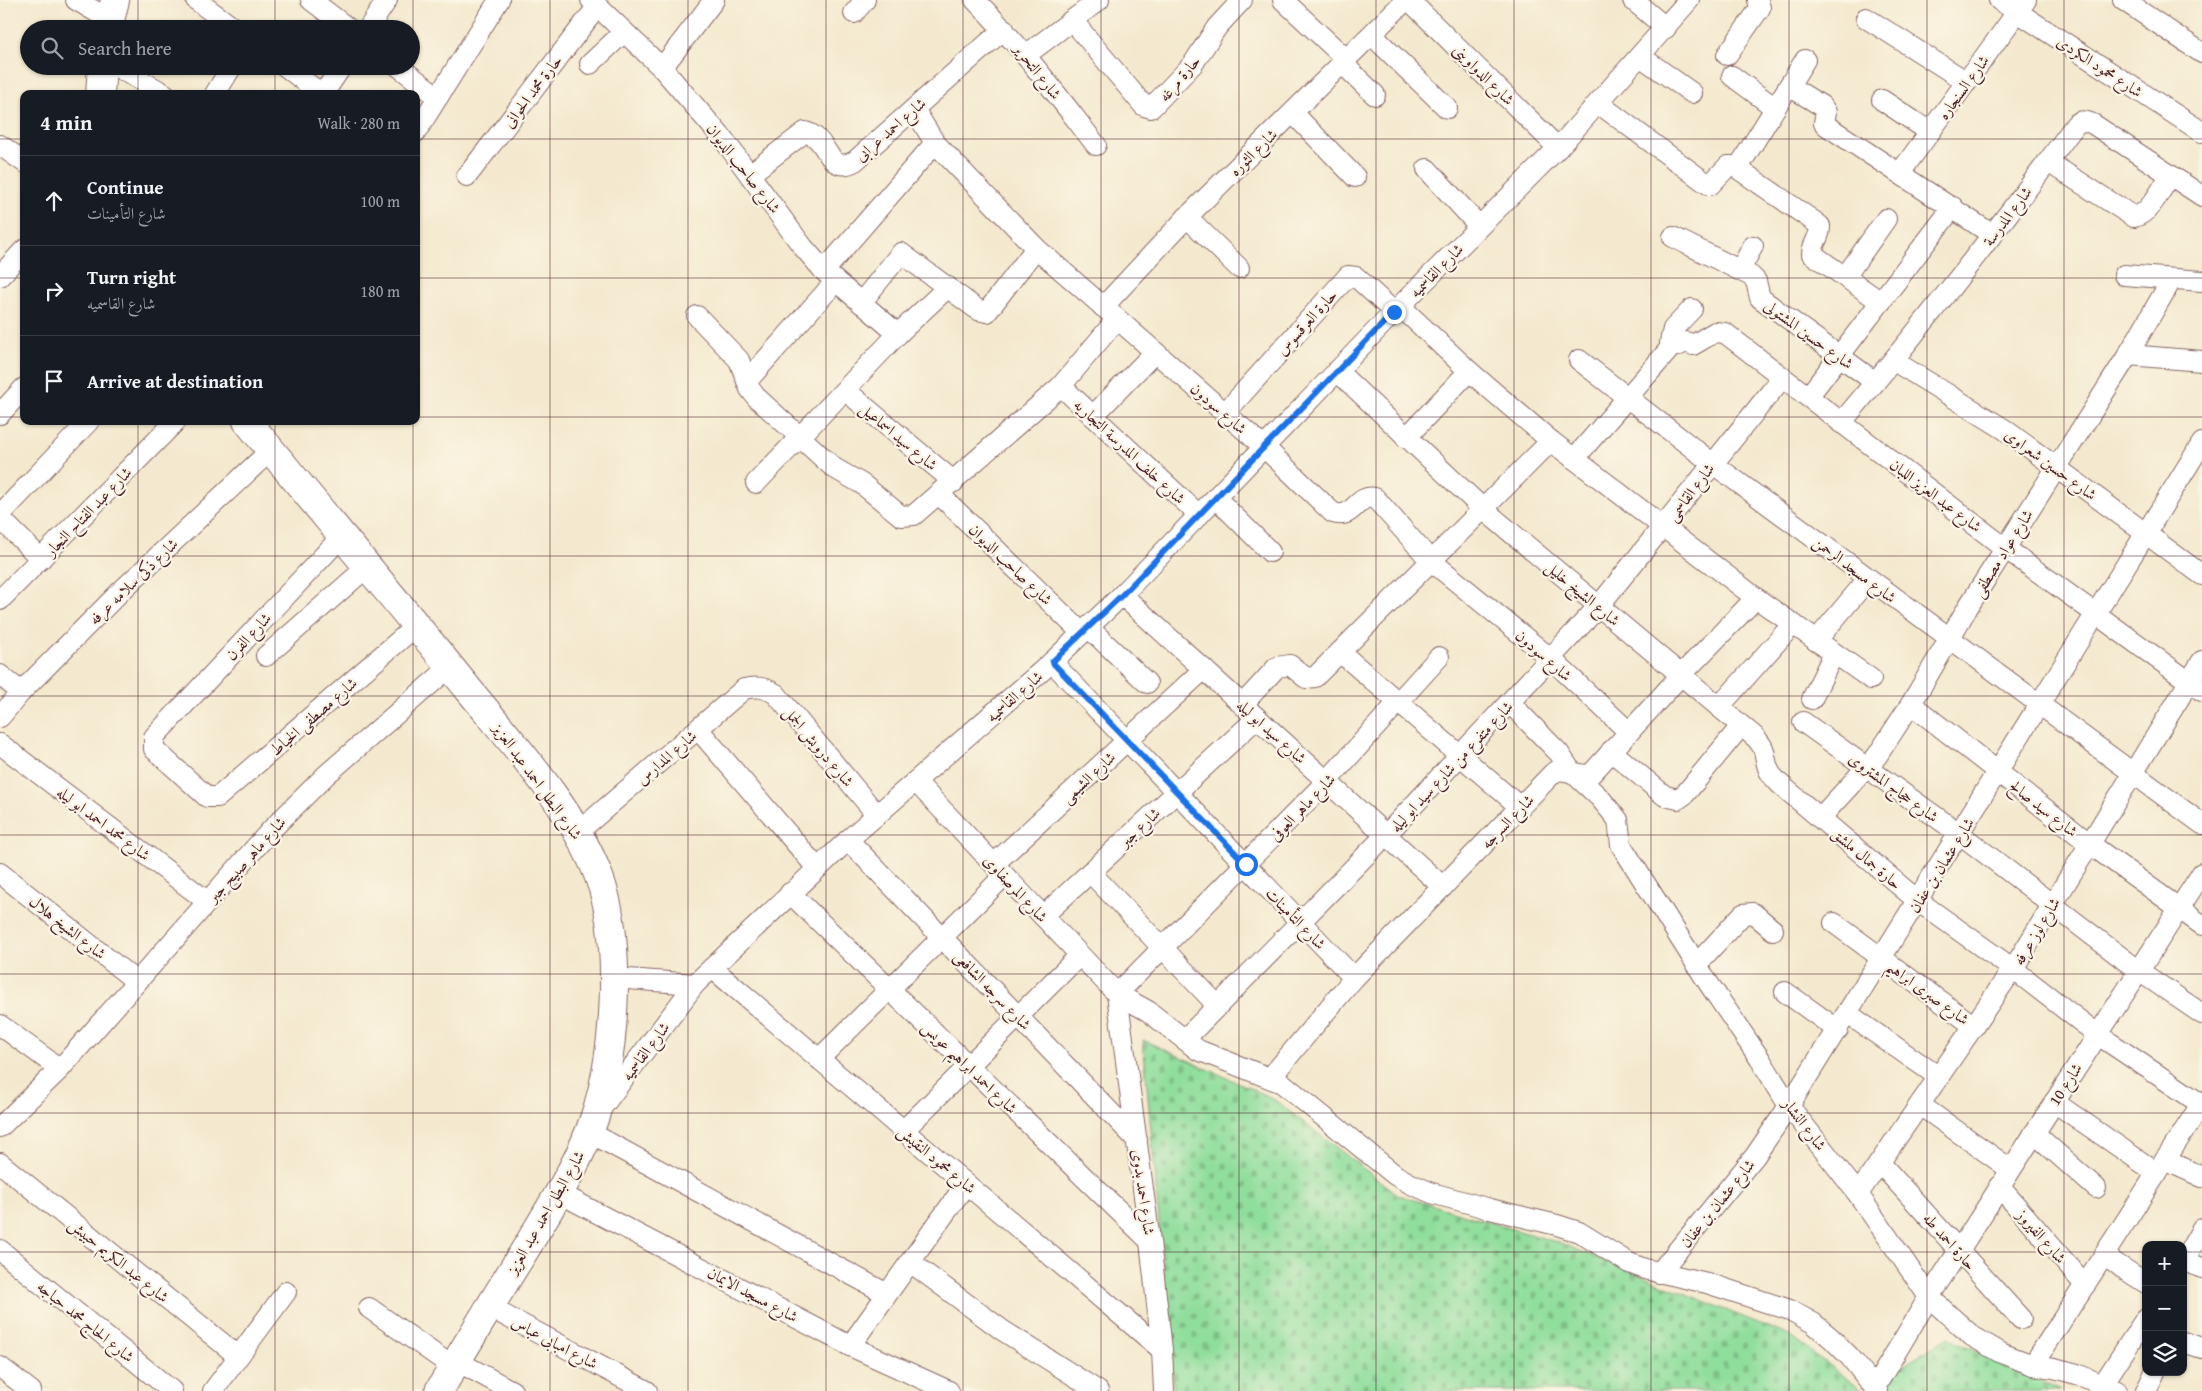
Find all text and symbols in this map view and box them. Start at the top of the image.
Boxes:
search box [20,20,420,75]
street label: شارع محمود الكردى [2051,29,2148,105]
icon: search [38,34,66,62]
text: Search here [78,34,172,62]
street label: شارع التحرير [1006,36,1068,105]
street label: شارع الدواوينى [1446,38,1520,112]
street label: حارة محمد الحوانى [496,49,568,133]
street label: حارة مرغه [1152,49,1206,107]
street label: شارع السنجاره [1931,50,1996,126]
street label: شارع احمد عرابى [849,91,932,168]
text: 4 min [40,107,92,138]
text: Walk · 280 m [317,111,400,135]
street label: شارع صاحب الديوان [699,118,787,220]
street label: شارع الثوره [1223,123,1284,183]
text: Continue [87,173,164,201]
street label: شارع المدرسة [1976,181,2039,252]
icon: ahead [40,187,68,215]
text: 100 m [360,189,400,213]
text: شارع التأمينات [87,201,166,225]
street label: شارع القاسميه [1403,237,1470,304]
text: Turn right [87,263,176,291]
icon: right [40,277,68,305]
text: 180 m [360,279,400,303]
street label: حارة العرقسوس [1270,284,1342,360]
text: شارع القاسميه [87,291,155,315]
street label: شارع حسين المشتولى [1758,293,1859,376]
route end [1383,301,1406,324]
icon: arrive [40,367,68,395]
text: Arrive at destination [87,367,263,395]
street label: شارع سودون [1184,376,1253,441]
street label: شارع خلف المدرسة التجاريه [1067,393,1191,511]
street label: شارع سيد اسماعيل [853,396,943,477]
street label: شارع حسين شعراوى [1999,422,2102,507]
street label: شارع عبد العزيز اللبان [1884,452,1987,539]
street label: شارع القاسمى [1660,458,1722,528]
street label: شارع عبد الفتاح النجار [37,461,139,565]
street label: شارع عواد مصطفى [1965,504,2040,603]
street label: شارع صاحب الديوان [962,518,1059,612]
street label: شارع مسجد الرحمن [1807,530,1902,610]
street label: شارع ذكى سلامه عرفه [83,532,185,632]
street label: شارع الشيخ خليل [1538,554,1626,634]
street label: شارع الفرن [219,607,278,667]
street label: شارع سودون [1509,623,1578,688]
street label: شارع القاسميه [980,664,1049,729]
street label: شارع مصطفى الخياط [264,671,364,763]
street label: شارع سيد ابو ليله [1230,693,1312,771]
street label: شارع متفرع من شارع سيد ابو ليله [1384,695,1520,838]
street label: شارع درويش الجمل [776,700,860,793]
street label: شارع البطل احمد عبد العزيز [485,716,589,846]
street label: شارع المدارس [630,724,703,792]
street label: شارع الشيمى [1055,745,1122,810]
street label: شارع حجاج المشتروى [1842,746,1944,830]
street label: شارع ماهر العوفى [1263,768,1342,848]
street label: شارع سيد صالح [2003,774,2083,844]
street label: شارع محمد احمد ابو ليله [51,780,156,868]
street label: شارع السرجه [1475,788,1541,855]
street label: شارع جبر [1111,801,1167,856]
street label: شارع ماهر صبيح جبر [199,811,293,911]
street label: شارع عثمان بن عفان [1902,813,1982,918]
street label: حارة جمال ملشق [1826,821,1908,895]
street label: شارع المرصفاوى [977,849,1054,929]
route start [1235,853,1258,876]
street label: شارع التأمينات [1259,881,1332,956]
street label: شارع الشيخ هلال [22,889,112,967]
street label: شارع لوز عرفه [2006,892,2067,971]
street label: شارع سرجه الشافعى [947,945,1037,1037]
street label: شارع صبرى ابراهيم [1878,954,1975,1034]
street label: شارع احمد ابراهيم عويس [913,1015,1023,1123]
street label: شارع القاسميه [615,1016,677,1087]
street label: شارع 10 [2042,1058,2089,1111]
street label: شارع النشار [1774,1091,1833,1157]
street label: شارع محمود النقيش [891,1119,982,1201]
street label: شارع البطل احمد عبد العزيز [499,1146,592,1281]
street label: شارع احمد بدوى [1124,1147,1162,1237]
street label: شارع عثمان بن عفان [1674,1153,1762,1254]
street label: شارع الفيروز [2009,1202,2072,1270]
street label: حارة احمد طه [1917,1207,1983,1275]
street label: شارع عبد الكريم حبيش [62,1212,175,1311]
map controls [2142,1241,2187,1376]
button: + [2142,1241,2187,1286]
street label: شارع مسجد الايمان [702,1260,803,1330]
street label: شارع الحاج محمد حباجه [30,1274,140,1370]
button: − [2142,1286,2187,1331]
street label: شارع امبابى عباس [507,1309,603,1377]
button: layers [2142,1331,2187,1376]

